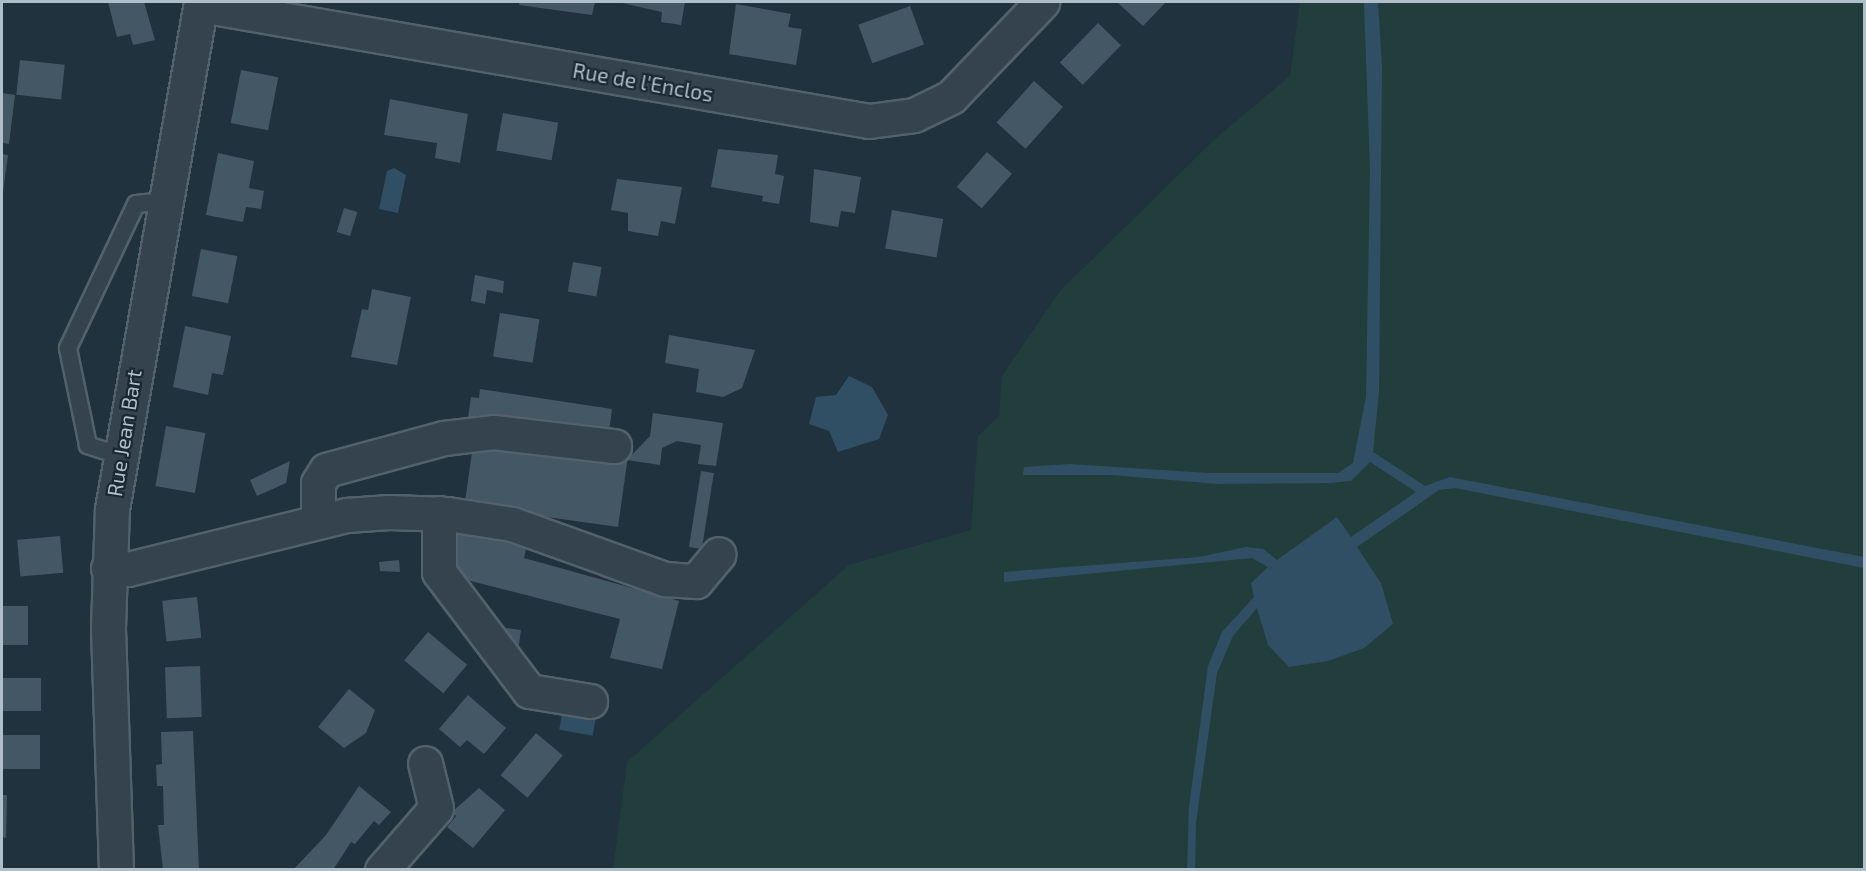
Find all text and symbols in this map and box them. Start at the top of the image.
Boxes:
street label: Rue de l'Enclos [571,57,715,107]
street label: Rue Jean Bart [101,367,147,499]

